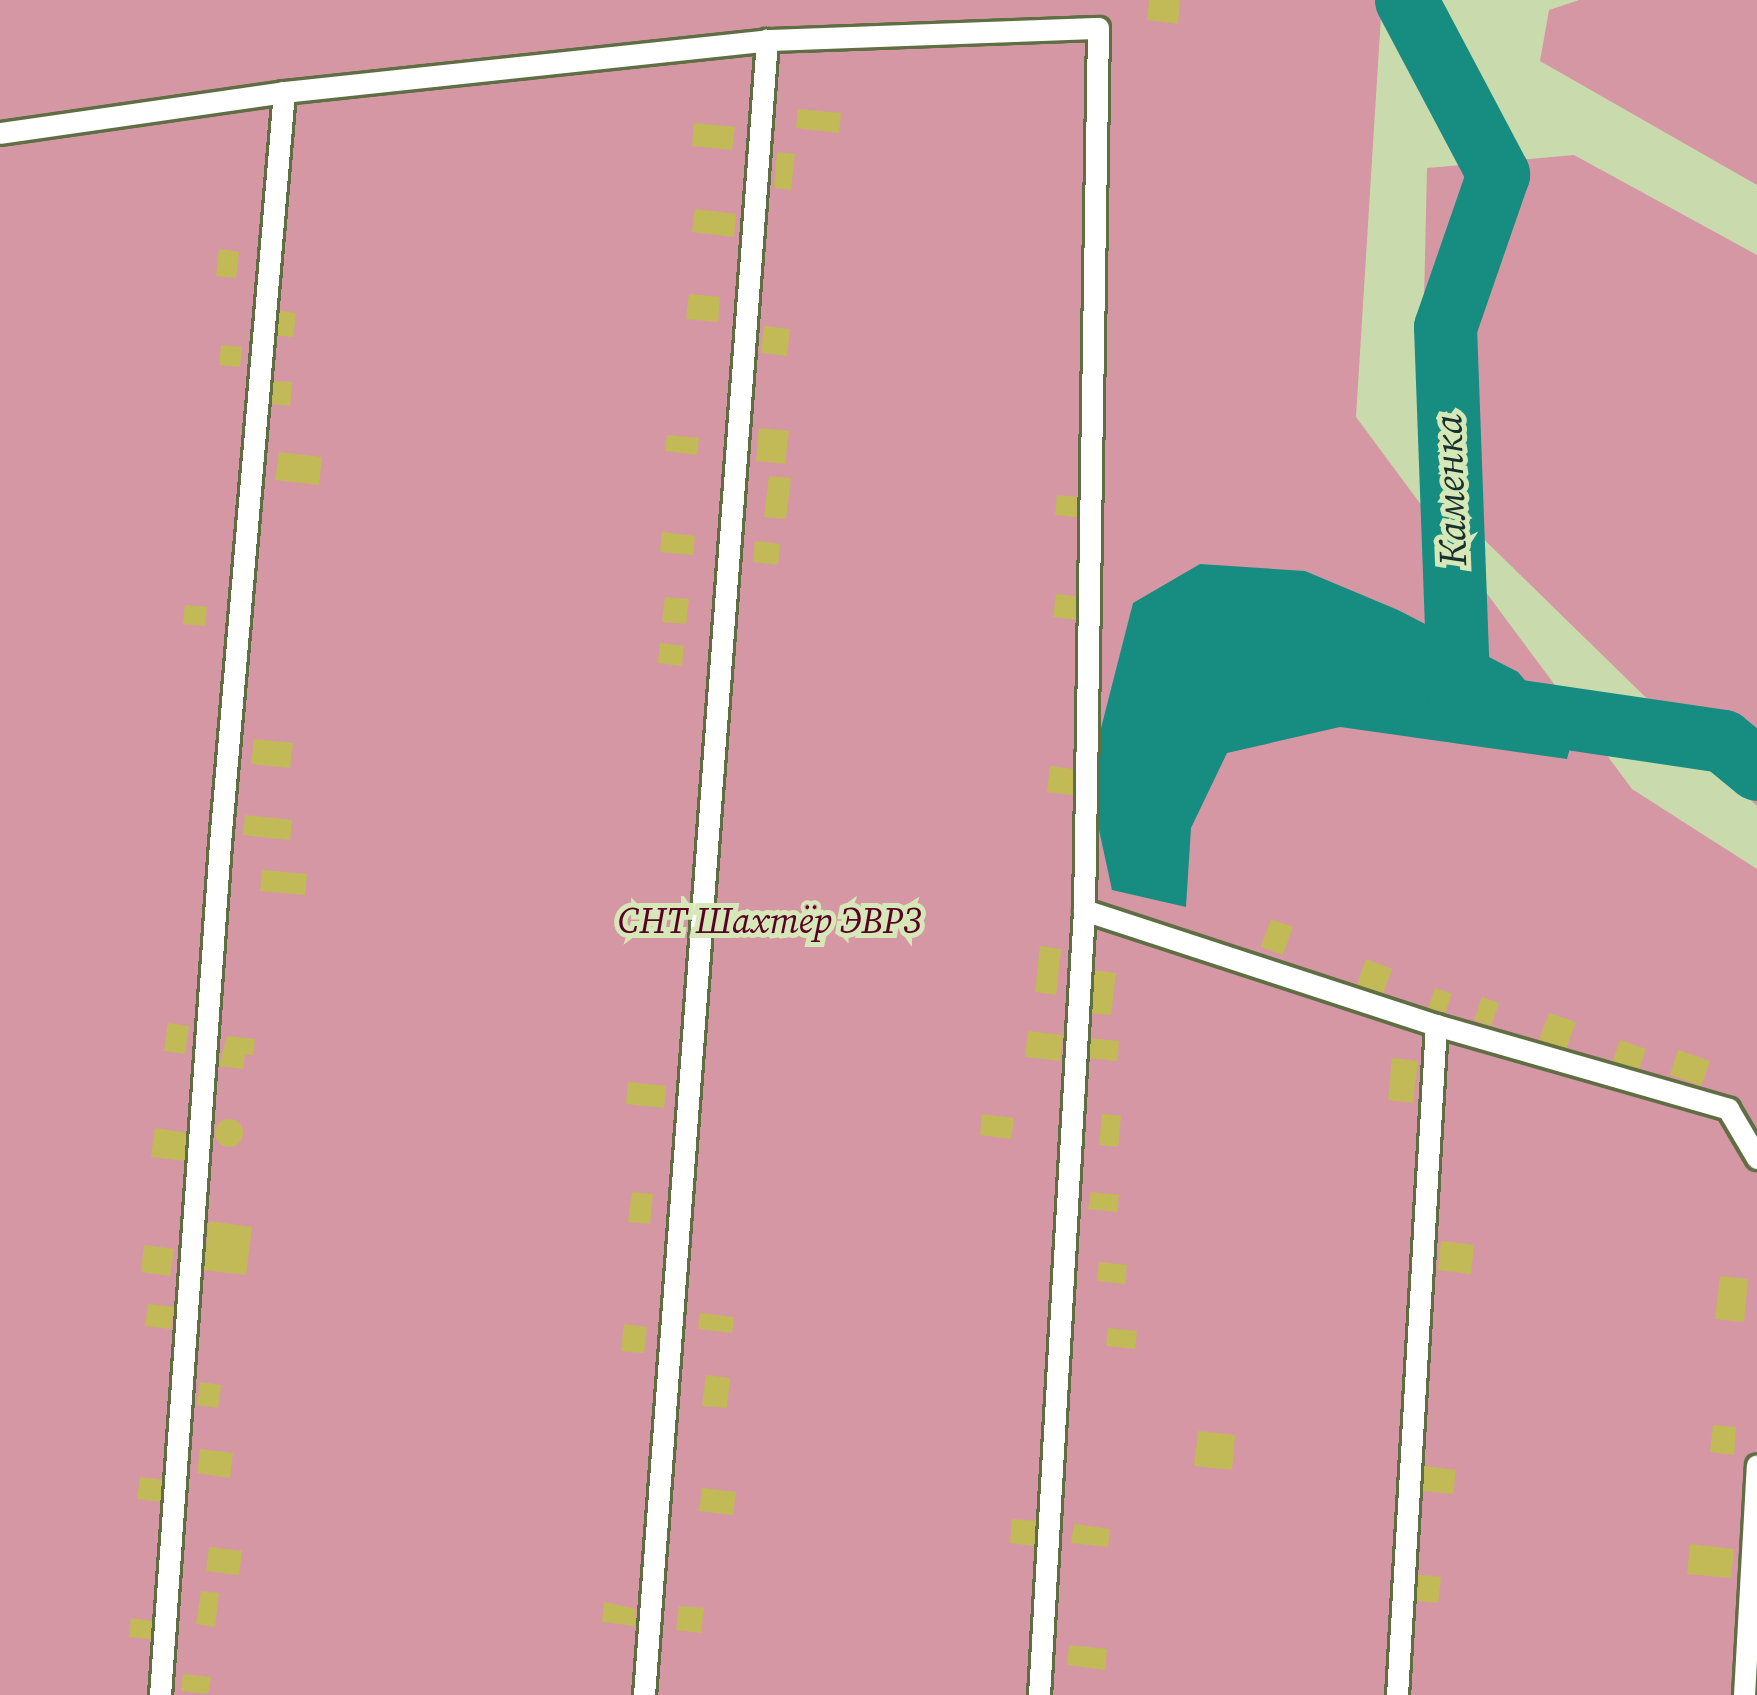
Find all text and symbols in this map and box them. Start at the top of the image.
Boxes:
water label: Каменка [1425,413,1477,567]
park label: СНТ Шахтёр ЭВРЗ [618,899,922,943]

